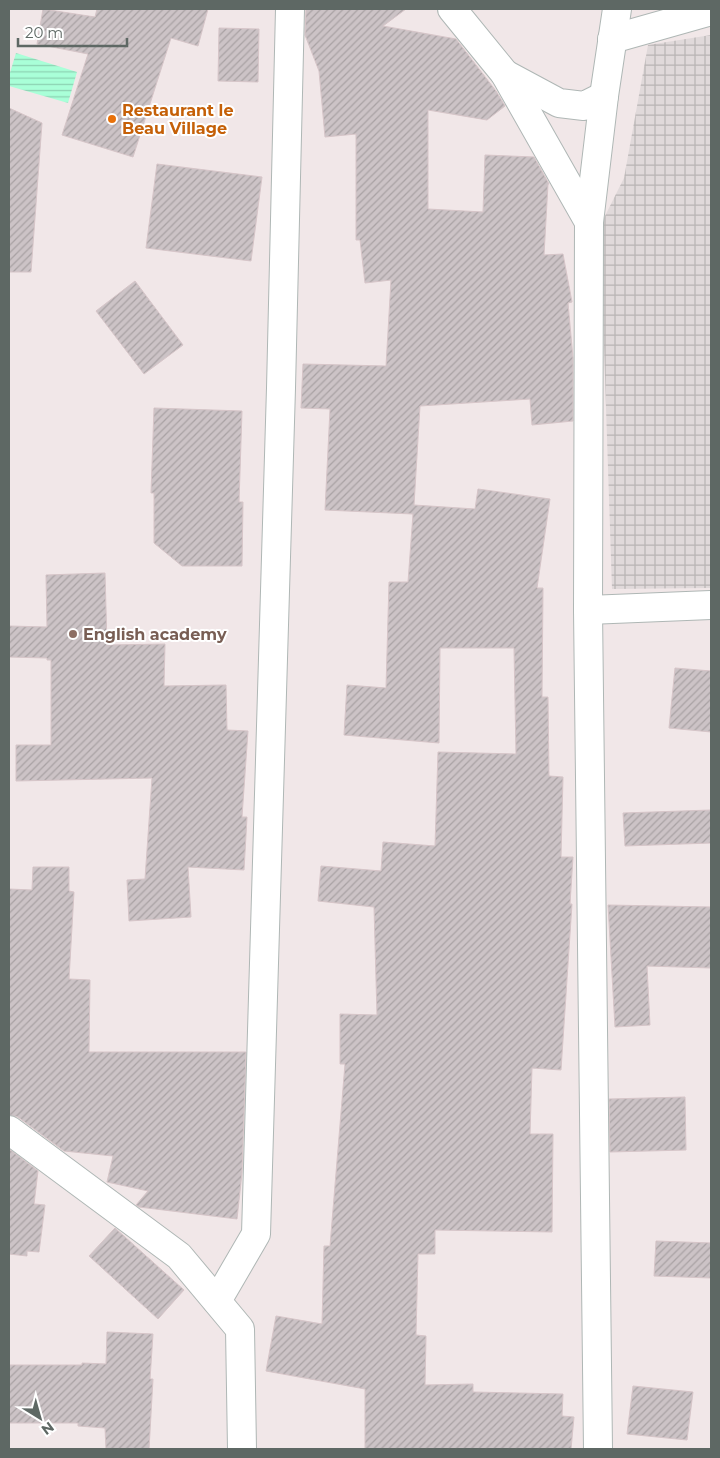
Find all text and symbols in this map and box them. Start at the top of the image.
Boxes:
scale bar [18,15,126,47]
text: 20 m [25,23,63,42]
place label: Restaurant le Beau Village [122,101,234,138]
marker: Restaurant le Beau Village [106,113,118,125]
place label: English academy [83,625,227,644]
marker: English academy [67,628,79,640]
north arrow [15,1393,65,1443]
text: N [38,1418,58,1439]

